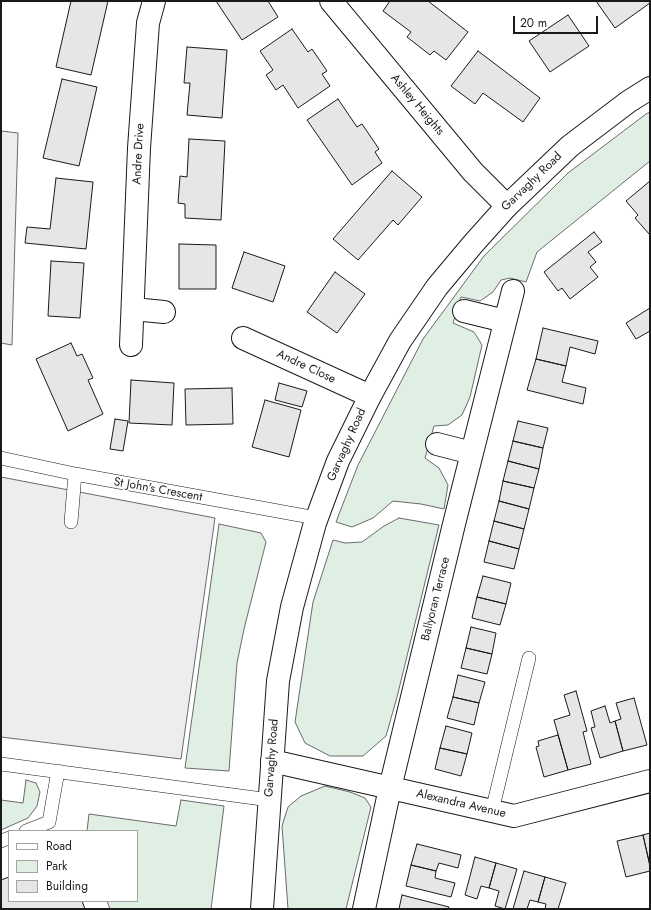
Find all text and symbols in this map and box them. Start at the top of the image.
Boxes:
scale bar [515,8,600,34]
text: 20 m [520,14,547,32]
street label: Ashley Heights [387,71,447,139]
street label: Andre Drive [130,123,148,185]
street label: Garvaghy Road [499,150,565,214]
street label: Andre Close [274,347,338,387]
street label: Garvaghy Road [324,406,370,484]
street label: St John's Crescent [113,475,203,505]
street label: Ballyoran Terrace [419,556,453,642]
street label: Garvaghy Road [262,718,282,798]
street label: Alexandra Avenue [415,787,507,821]
legend [8,830,138,902]
text: Road [46,837,72,855]
text: Park [46,857,67,875]
text: Building [46,877,88,895]

